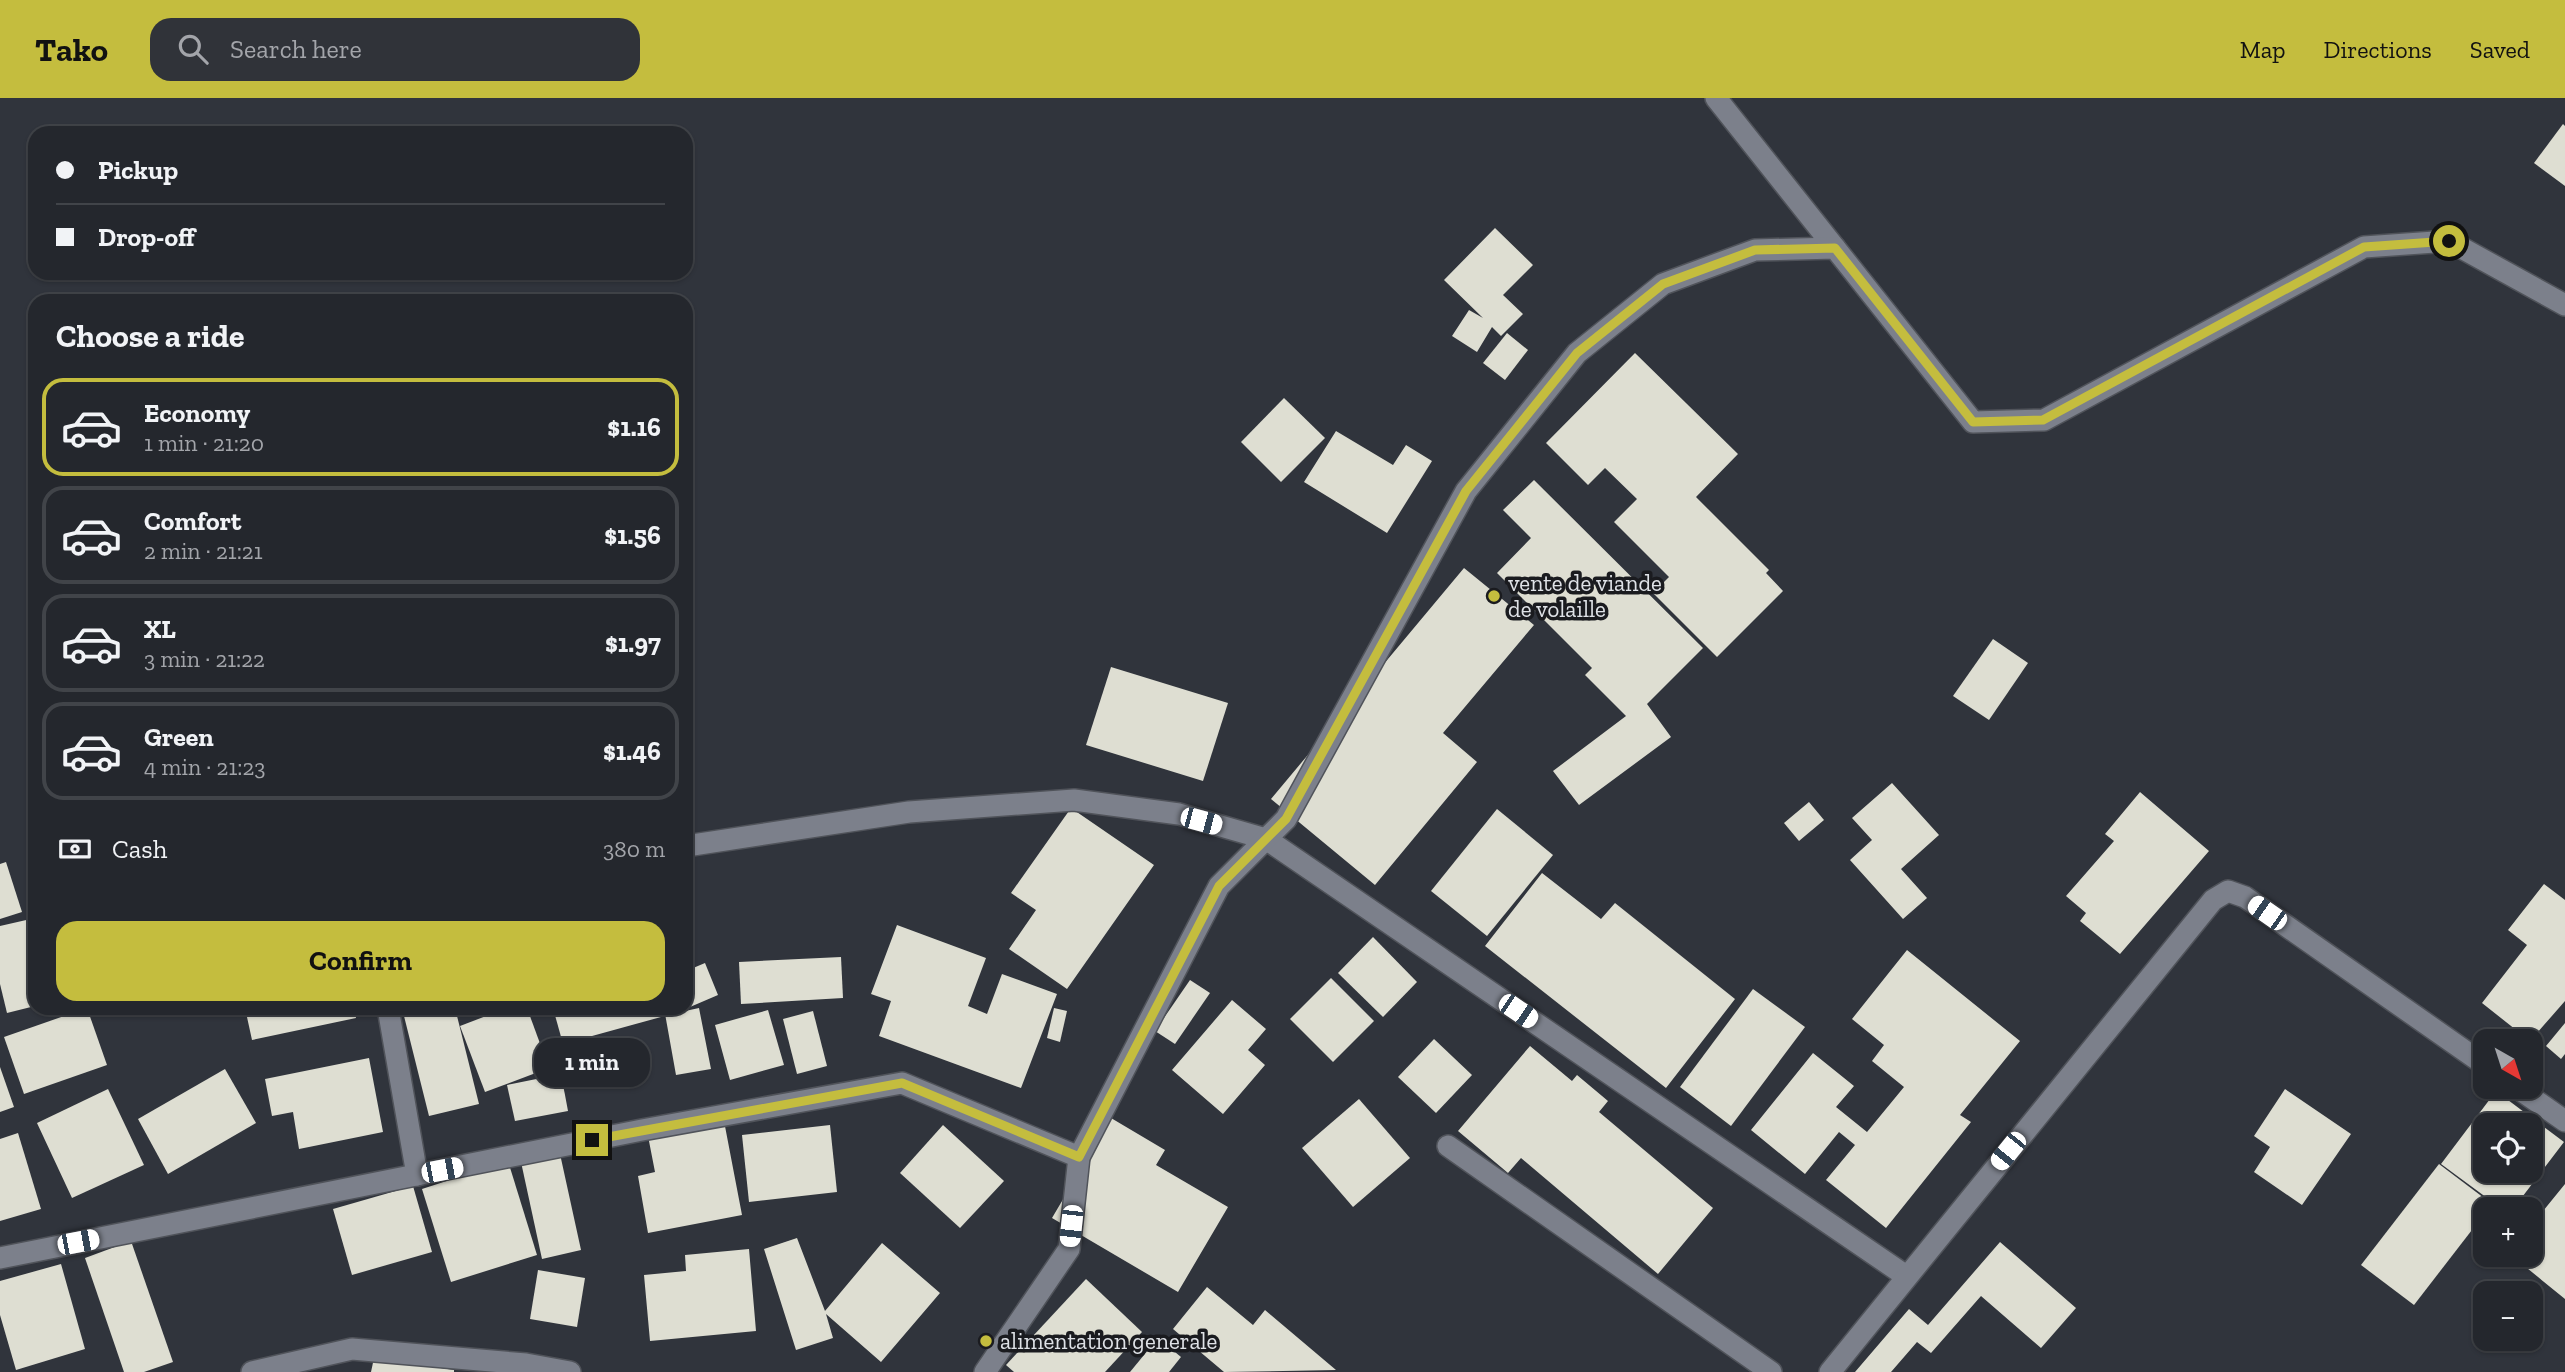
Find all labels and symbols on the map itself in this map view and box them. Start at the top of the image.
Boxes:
route start [2433,225,2465,257]
place label: vente de viande de volaille [1508,569,1662,623]
marker: vente de viande de volaille [1486,588,1502,604]
car [1178,805,1225,837]
car [2244,892,2291,934]
car [1495,991,1542,1031]
north arrow [2473,1029,2543,1099]
callout: 1 min [534,1038,650,1088]
route end [576,1124,608,1156]
car [1987,1128,2030,1174]
car [420,1156,465,1184]
car [1059,1204,1084,1248]
car [56,1228,101,1256]
place label: alimentation generale [1000,1327,1217,1355]
marker: alimentation generale [978,1333,994,1349]

